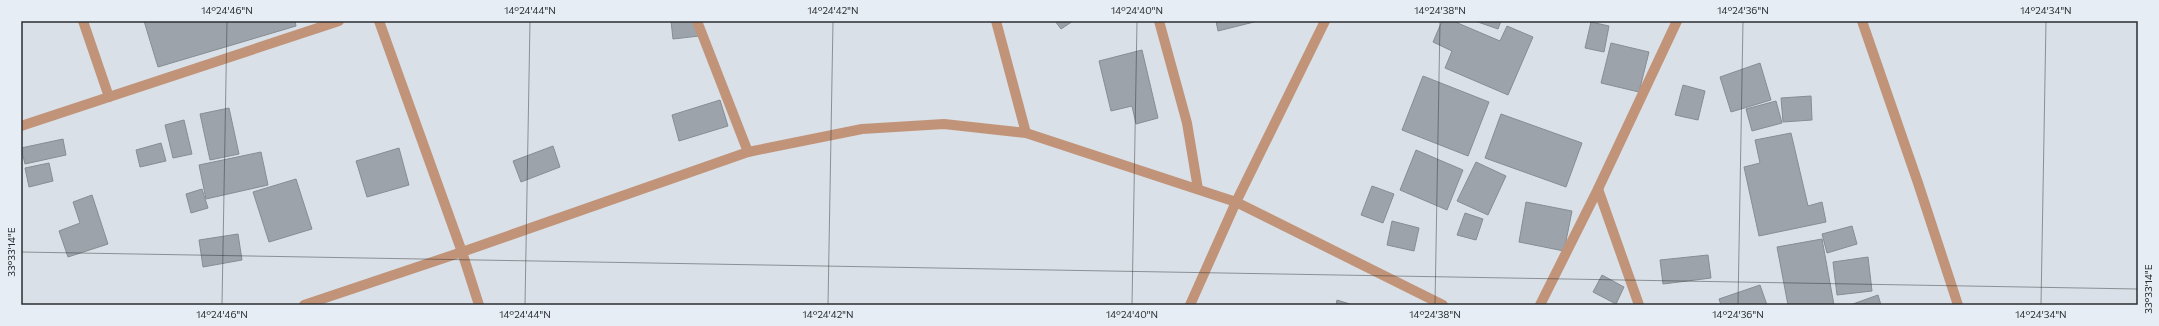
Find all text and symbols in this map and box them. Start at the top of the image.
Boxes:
text: 14°24'46"N [201,4,253,16]
text: 14°24'44"N [504,4,556,16]
text: 14°24'42"N [807,4,859,16]
text: 14°24'40"N [1111,4,1163,16]
text: 14°24'38"N [1414,4,1466,16]
text: 14°24'36"N [1717,4,1769,16]
text: 14°24'34"N [2020,4,2072,16]
text: 33°33'14"E [5,227,17,277]
text: 33°33'14"E [2142,264,2154,314]
text: 14°24'46"N [196,308,248,320]
text: 14°24'44"N [499,308,551,320]
text: 14°24'42"N [802,308,854,320]
text: 14°24'40"N [1106,308,1158,320]
text: 14°24'38"N [1409,308,1461,320]
text: 14°24'36"N [1712,308,1764,320]
text: 14°24'34"N [2015,308,2067,320]

